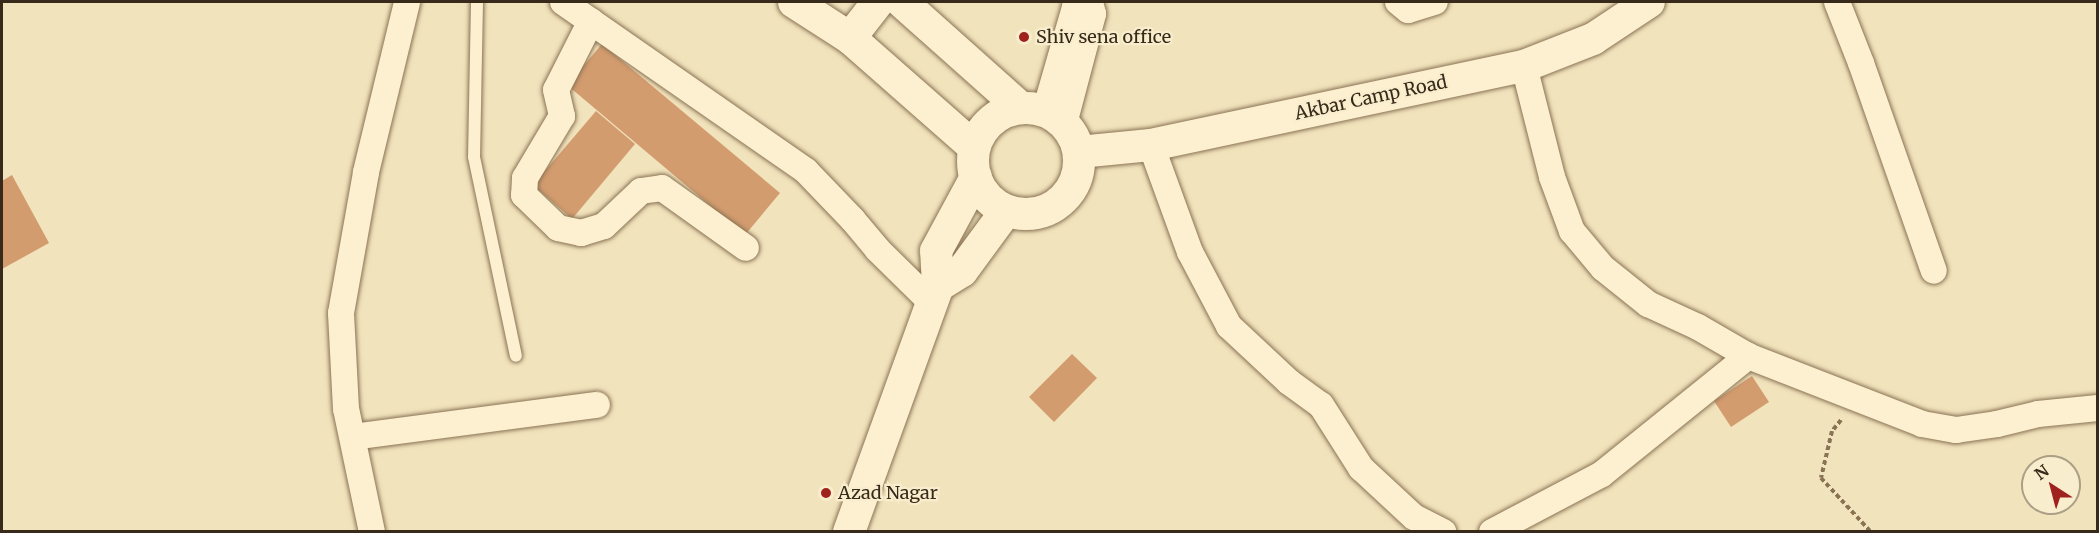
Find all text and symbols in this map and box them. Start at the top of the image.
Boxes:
place label: Shiv sena office [1036,26,1171,48]
marker: Shiv sena office [1017,30,1031,44]
street label: Akbar Camp Road [1293,71,1449,125]
north arrow [2021,455,2081,515]
text: N [2031,460,2053,484]
place label: Azad Nagar [838,482,938,504]
marker: Azad Nagar [819,486,833,500]

